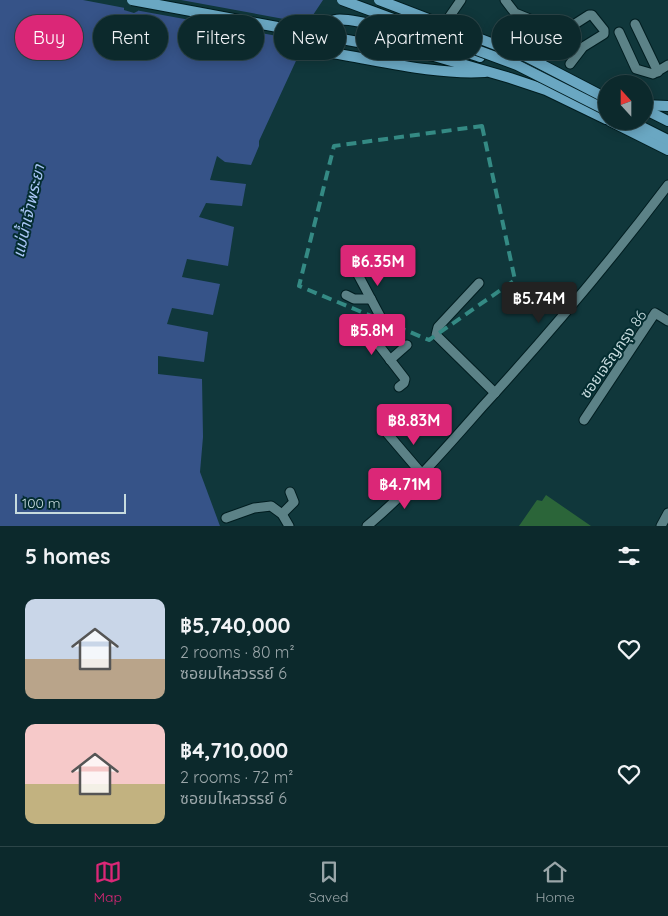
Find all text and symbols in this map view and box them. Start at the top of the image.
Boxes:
chip: Buy [15,15,83,60]
chip: Rent [93,15,168,60]
chip: Filters [178,15,264,60]
chip: New [274,15,346,60]
chip: Apartment [356,15,482,60]
chip: House [492,15,581,60]
north arrow [598,75,652,130]
map controls [598,75,653,130]
water label: แม่น้ำเจ้าพระยา [7,161,49,259]
pin: ฿6.35M [337,244,419,287]
text: ฿6.35M [351,251,405,271]
pin: ฿5.74M [498,282,580,324]
text: ฿5.74M [513,288,565,308]
street label: ซอยเจริญกรุง 86 [576,306,650,402]
pin: ฿5.8M [337,314,407,356]
text: ฿5.8M [350,320,394,340]
pin: ฿8.83M [373,404,455,446]
text: ฿8.83M [388,410,440,430]
pin: ฿4.71M [364,468,446,510]
text: ฿4.71M [379,474,431,494]
scale bar [15,491,126,514]
text: 100 m [22,494,60,512]
icon: filters [615,542,643,570]
text: 5 homes [25,543,110,569]
text: ฿5,740,000 [180,612,290,638]
icon: home [65,619,125,679]
icon: heart [615,635,643,663]
text: 2 rooms · 80 m² [180,642,295,662]
text: ซอยมไหสวรรย์ 6 [180,663,287,683]
text: ฿4,710,000 [180,737,288,763]
icon: home [65,744,125,804]
icon: heart [615,760,643,788]
text: 2 rooms · 72 m² [180,767,293,787]
text: ซอยมไหสวรรย์ 6 [180,788,287,808]
tab: Map [93,858,122,906]
tab: Saved [309,858,349,906]
tab: Home [535,858,575,906]

